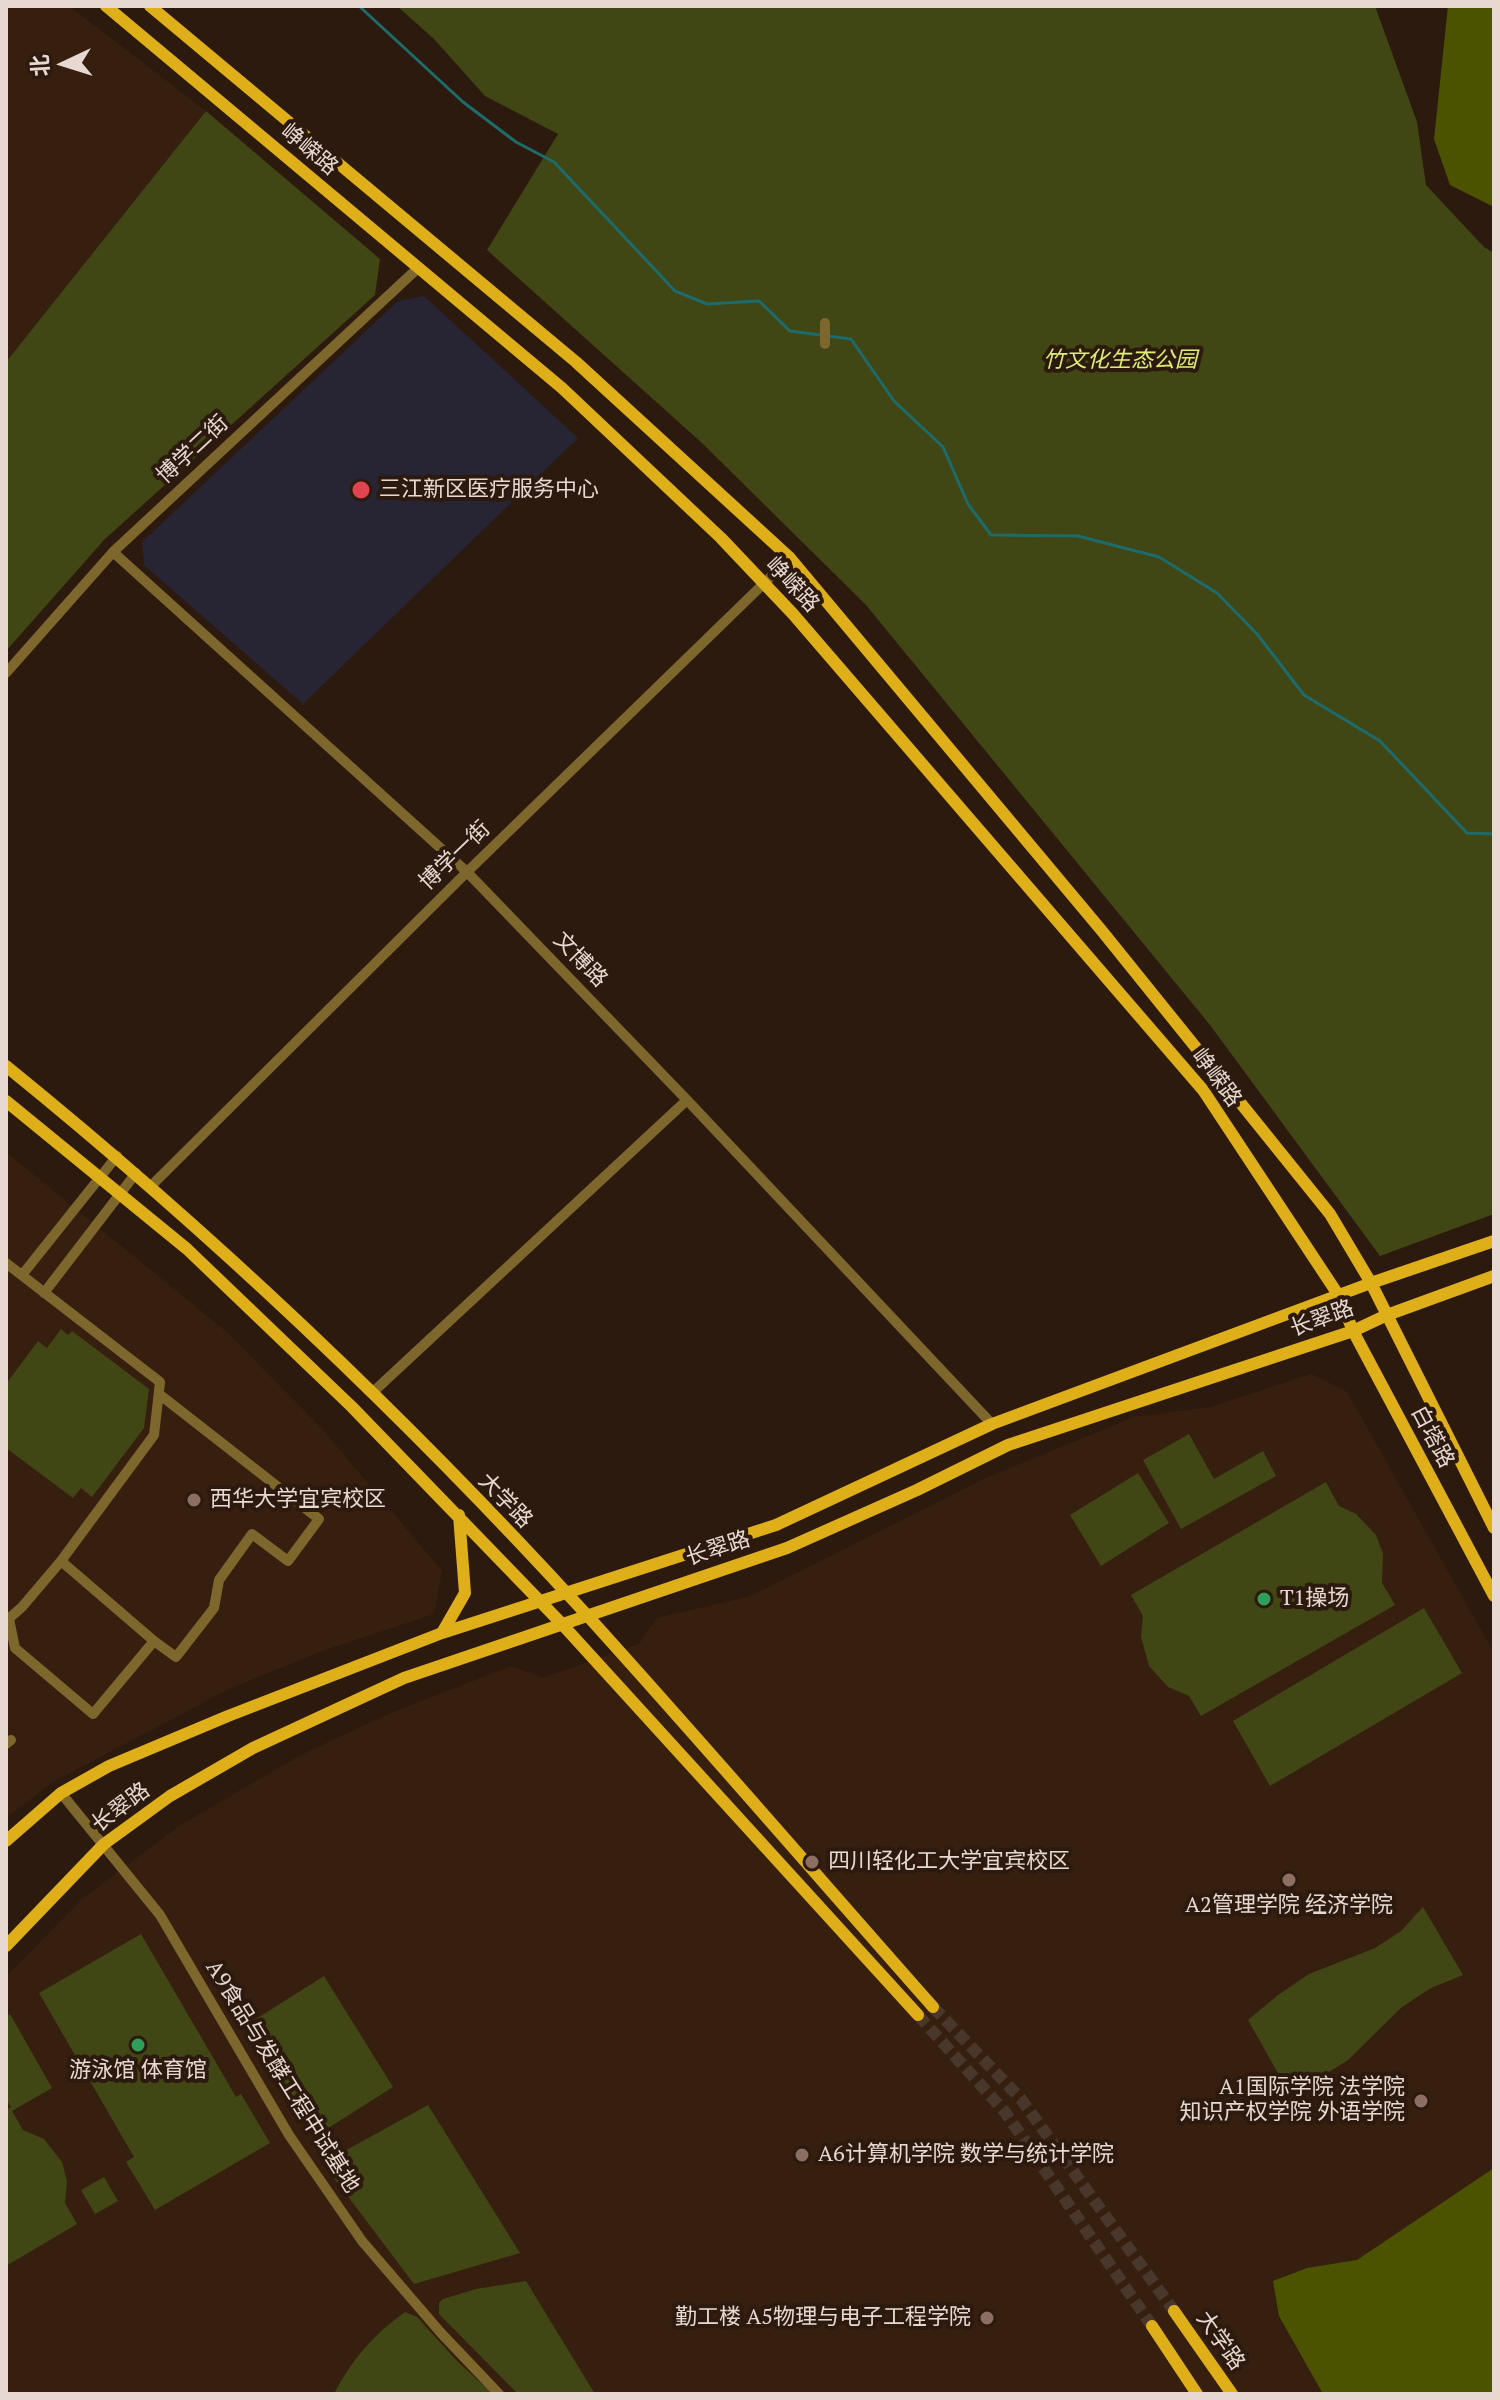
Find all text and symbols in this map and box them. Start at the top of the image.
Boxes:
north arrow [24,24,104,104]
text: 北 [24,54,55,78]
street label: 峥嵘路 [275,119,343,181]
park label: 竹文化生态公园 [1043,348,1197,374]
street label: 博学二街 [152,410,234,490]
place label: 三江新区医疗服务中心 [379,477,599,503]
marker: 三江新区医疗服务中心 [350,479,372,501]
street label: 峥嵘路 [760,552,824,618]
street label: 博学一街 [414,816,496,896]
street label: 文博路 [548,927,612,993]
street label: 峥嵘路 [1186,1044,1246,1112]
street label: 长翠路 [1286,1295,1358,1343]
street label: 白塔路 [1405,1402,1459,1472]
street label: 大学路 [473,1468,537,1534]
place label: 西华大学宜宾校区 [210,1487,386,1513]
marker: 西华大学宜宾校区 [185,1491,203,1509]
street label: 长翠路 [683,1526,753,1572]
place label: T1操场 [1280,1586,1349,1612]
marker: T1操场 [1255,1590,1273,1608]
street label: 长翠路 [87,1778,155,1838]
place label: 四川轻化工大学宜宾校区 [828,1849,1070,1875]
marker: 四川轻化工大学宜宾校区 [803,1853,821,1871]
marker: A2管理学院 经济学院 [1280,1871,1298,1889]
place label: A2管理学院 经济学院 [1185,1893,1393,1919]
street label: A9食品与发酵工程中试基地 [200,1956,364,2198]
marker: 游泳馆 体育馆 [129,2036,147,2054]
place label: 游泳馆 体育馆 [69,2058,207,2084]
place label: A1国际学院 法学院 知识产权学院 外语学院 [1180,2075,1405,2126]
marker: A1国际学院 法学院 知识产权学院 外语学院 [1412,2092,1430,2110]
place label: A6计算机学院 数学与统计学院 [818,2142,1114,2168]
marker: A6计算机学院 数学与统计学院 [793,2146,811,2164]
place label: 勤工楼 A5物理与电子工程学院 [675,2305,971,2331]
street label: 大学路 [1190,2306,1250,2376]
marker: 勤工楼 A5物理与电子工程学院 [978,2309,996,2327]

